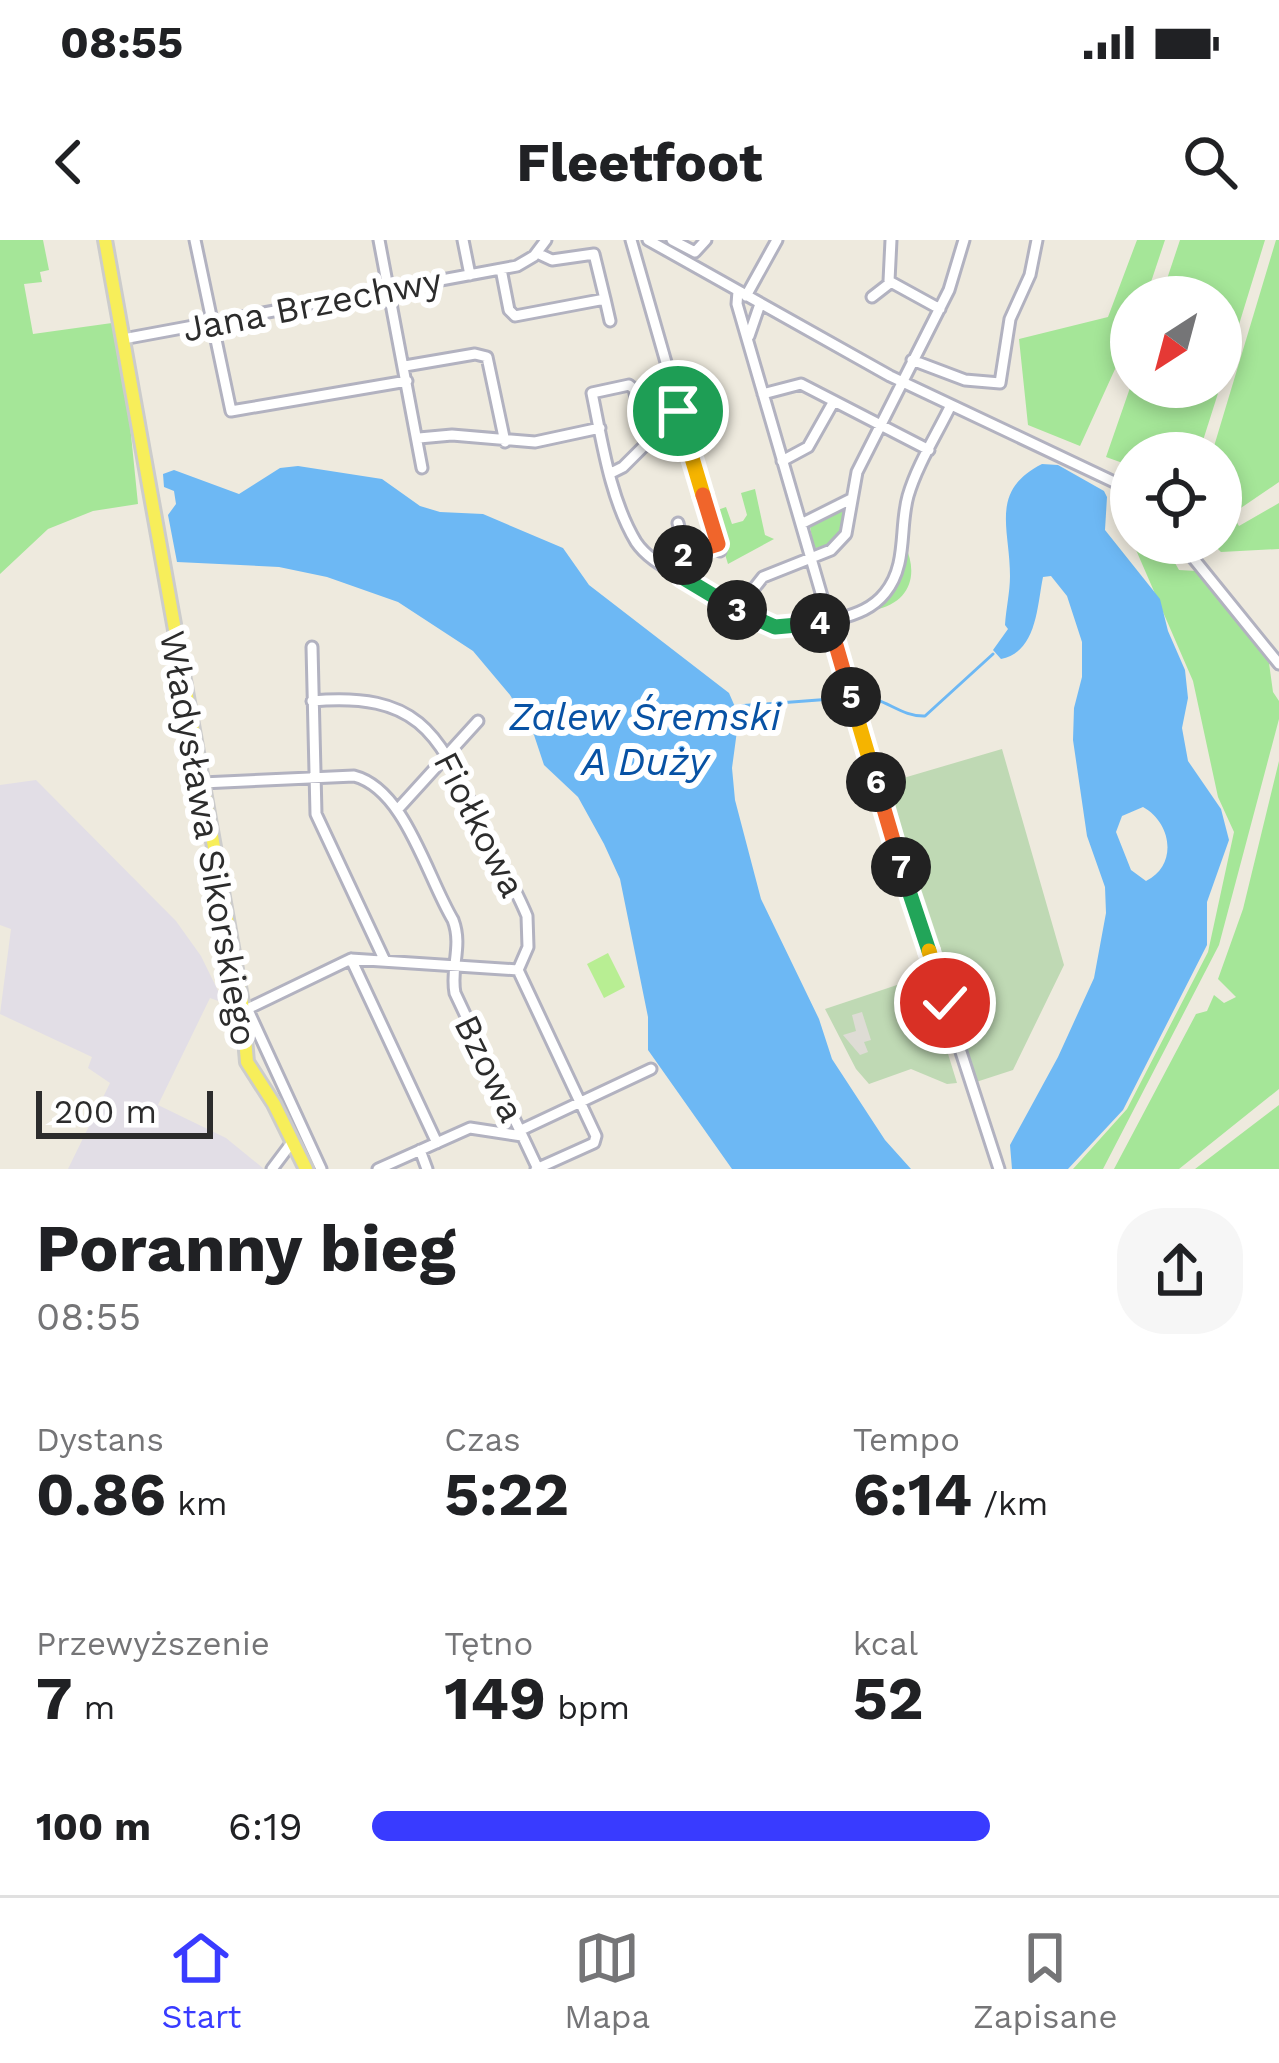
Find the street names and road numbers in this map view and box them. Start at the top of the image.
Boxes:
street label: Jana Brzechwy [179,259,446,351]
street label: Władysława Sikorskiego [151,627,265,1049]
street label: Fiołkowa [425,745,534,904]
street label: Bzowa [445,1008,533,1129]

